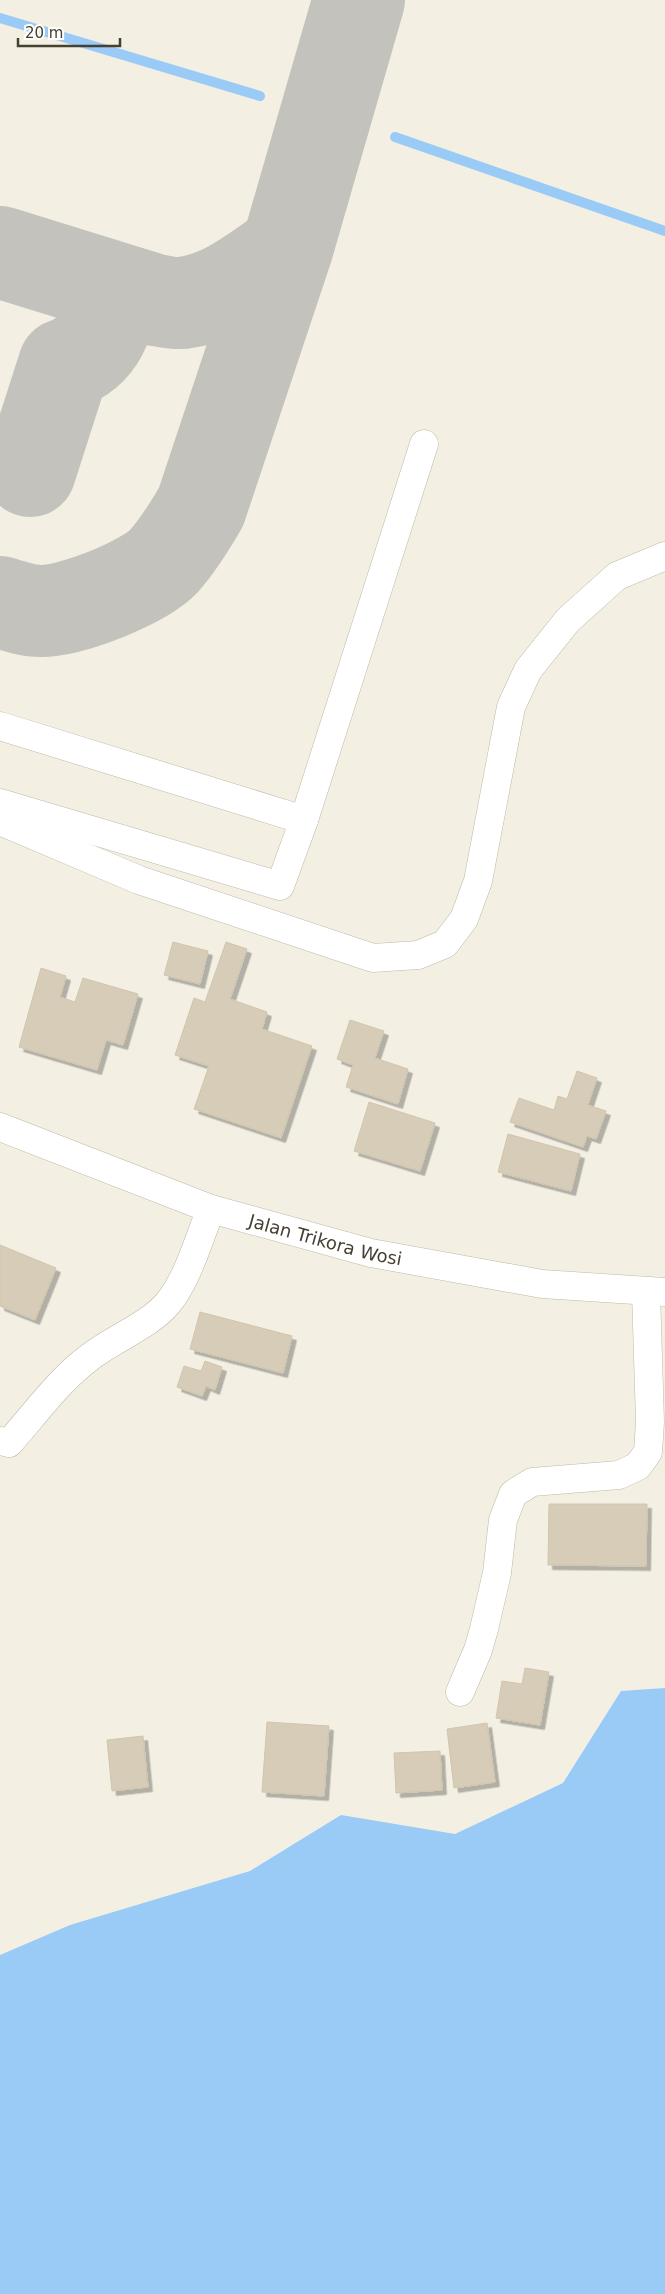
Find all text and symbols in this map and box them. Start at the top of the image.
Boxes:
scale bar [18,15,120,47]
text: 20 m [25,24,63,42]
street label: Jalan Trikora Wosi [246,1209,404,1269]

